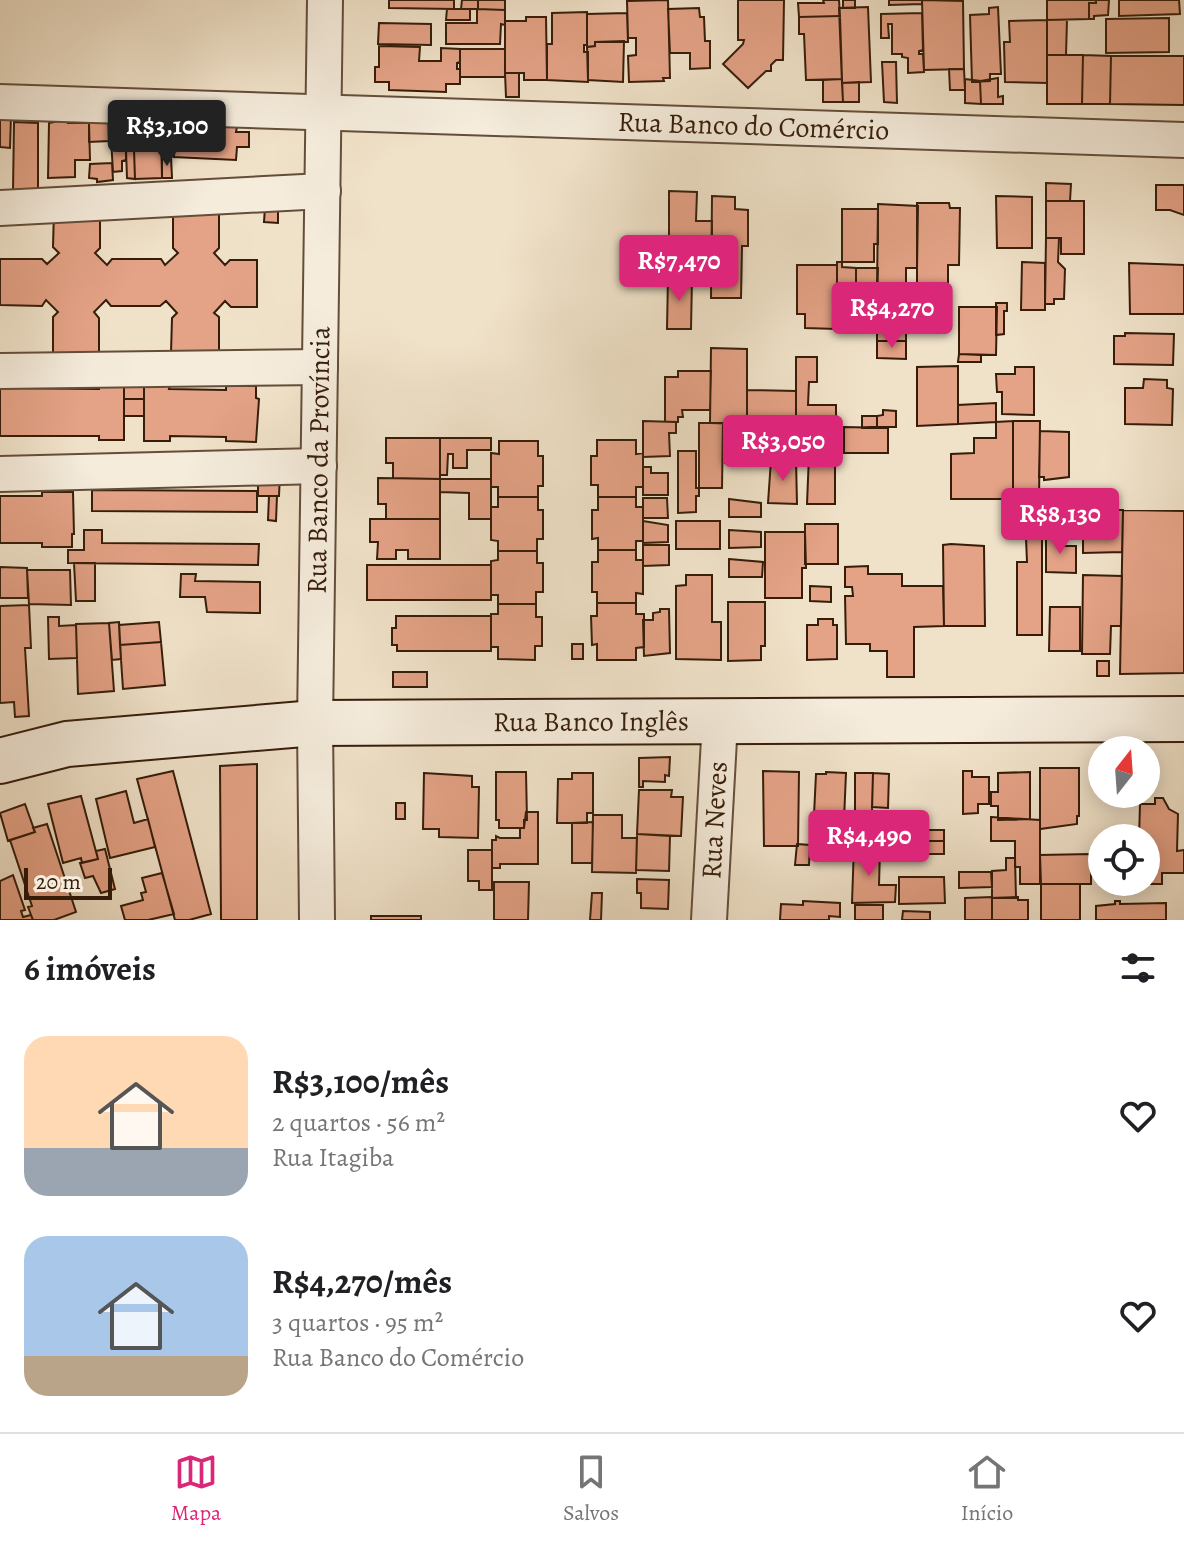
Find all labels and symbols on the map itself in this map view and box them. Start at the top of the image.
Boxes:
pin: R$3,100 [93,100,241,168]
street label: Rua Banco do Comércio [617,103,890,150]
pin: R$7,470 [605,235,753,303]
pin: R$4,270 [818,282,966,350]
street label: Rua Banco da Província [298,326,339,594]
pin: R$3,050 [709,415,857,483]
pin: R$8,130 [986,488,1134,556]
street label: Rua Banco Inglês [493,702,689,741]
north arrow [1088,736,1160,808]
street label: Rua Neves [692,760,737,880]
pin: R$4,490 [795,810,943,878]
scale bar [24,864,112,900]

